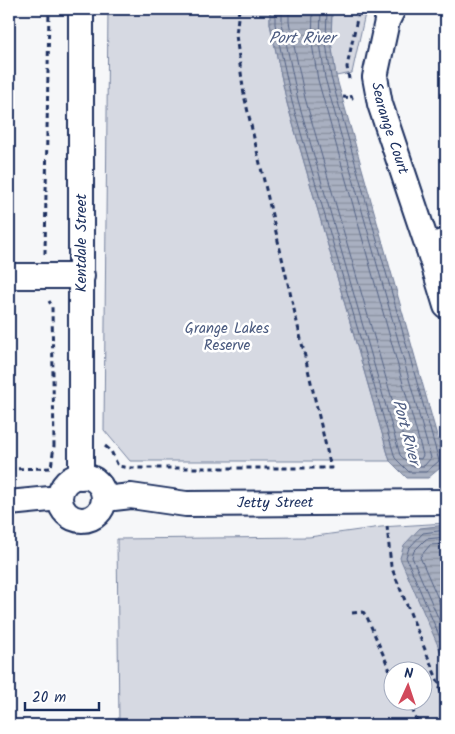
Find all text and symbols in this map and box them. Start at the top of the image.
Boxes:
water label: Port River [269,26,339,51]
street label: Searange Court [364,80,415,178]
street label: Kentdale Street [70,194,94,292]
park label: Grange Lakes Reserve [185,317,270,358]
water label: Port River [385,397,428,471]
street label: Jetty Street [237,491,314,516]
north arrow [382,662,432,712]
text: N [404,663,414,685]
scale bar [25,679,99,711]
text: 20 m [32,686,66,710]

